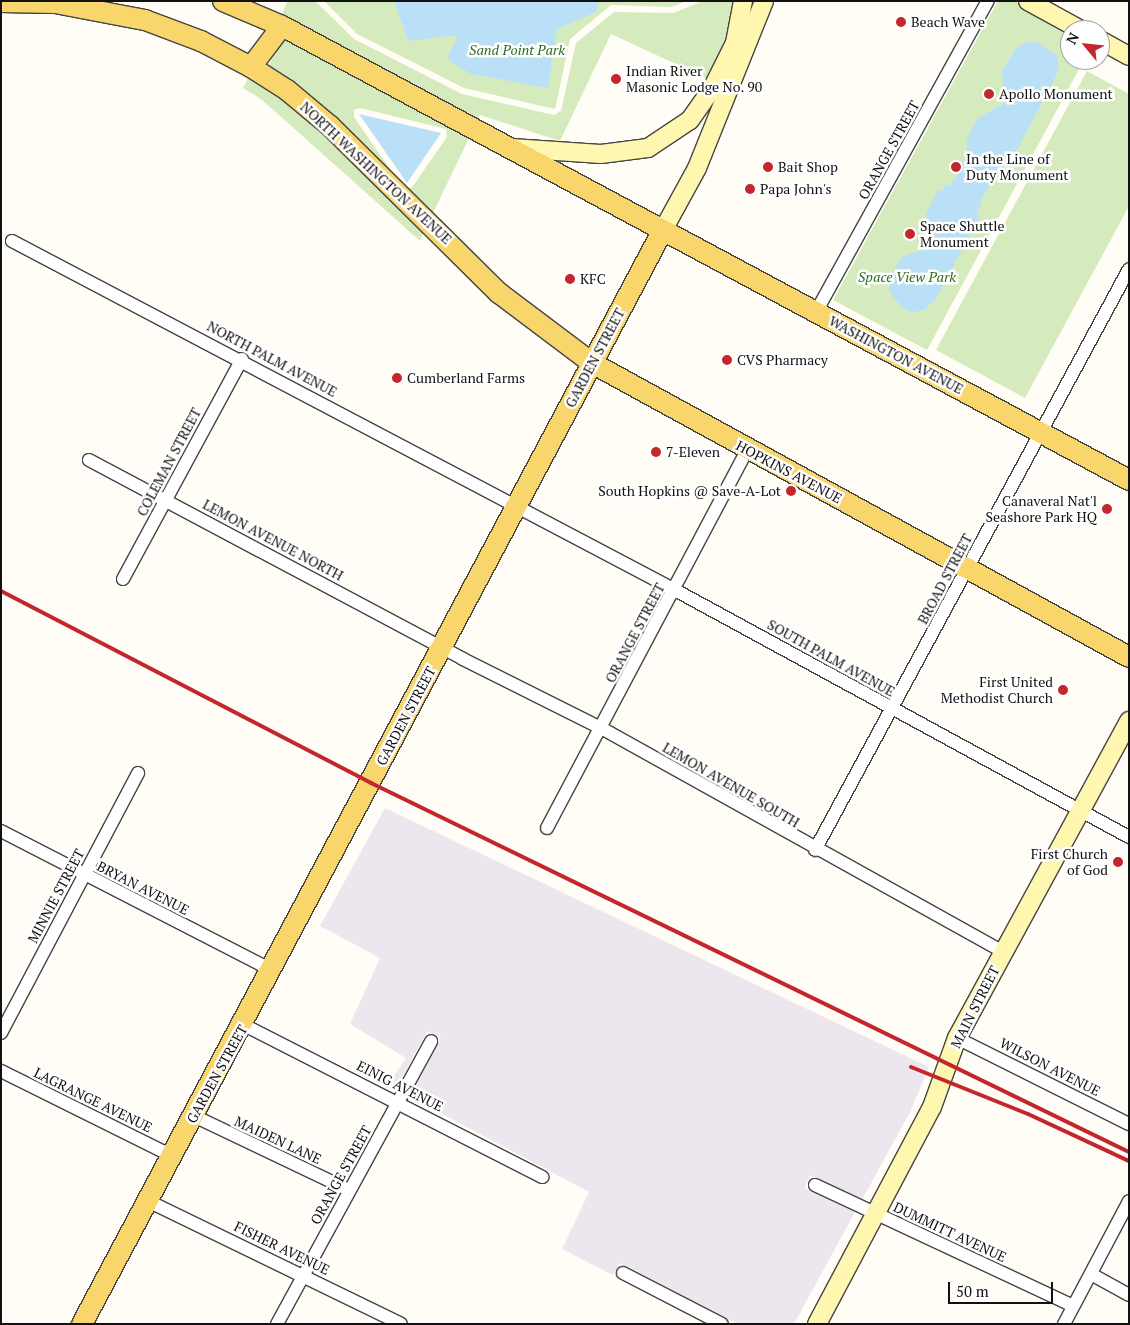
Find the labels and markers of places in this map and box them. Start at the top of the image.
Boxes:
place label: Beach Wave [911,14,985,30]
marker: Beach Wave [895,16,907,28]
place label: Indian River Masonic Lodge No. 90 [626,63,763,95]
marker: Indian River Masonic Lodge No. 90 [610,73,622,85]
place label: Apollo Monument [999,86,1113,102]
marker: Apollo Monument [983,88,995,100]
place label: In the Line of Duty Monument [966,151,1068,184]
place label: Bait Shop [778,159,838,175]
marker: Bait Shop [762,161,774,173]
marker: In the Line of Duty Monument [950,161,962,173]
place label: Papa John's [760,181,832,197]
marker: Papa John's [744,183,756,195]
place label: Space Shuttle Monument [920,218,1005,250]
marker: Space Shuttle Monument [904,228,916,240]
place label: KFC [580,271,606,287]
marker: KFC [564,273,576,285]
place label: CVS Pharmacy [737,352,828,368]
marker: CVS Pharmacy [721,354,733,366]
place label: Cumberland Farms [407,370,525,386]
marker: Cumberland Farms [391,372,403,384]
place label: 7-Eleven [666,444,720,460]
marker: 7-Eleven [650,446,662,458]
place label: South Hopkins @ Save-A-Lot [598,483,781,499]
marker: South Hopkins @ Save-A-Lot [785,485,797,497]
place label: Canaveral Nat'l Seashore Park HQ [986,493,1097,526]
marker: Canaveral Nat'l Seashore Park HQ [1101,503,1113,515]
place label: First United Methodist Church [941,674,1053,706]
marker: First United Methodist Church [1057,684,1069,696]
place label: First Church of God [1031,846,1108,879]
marker: First Church of God [1112,856,1124,868]

